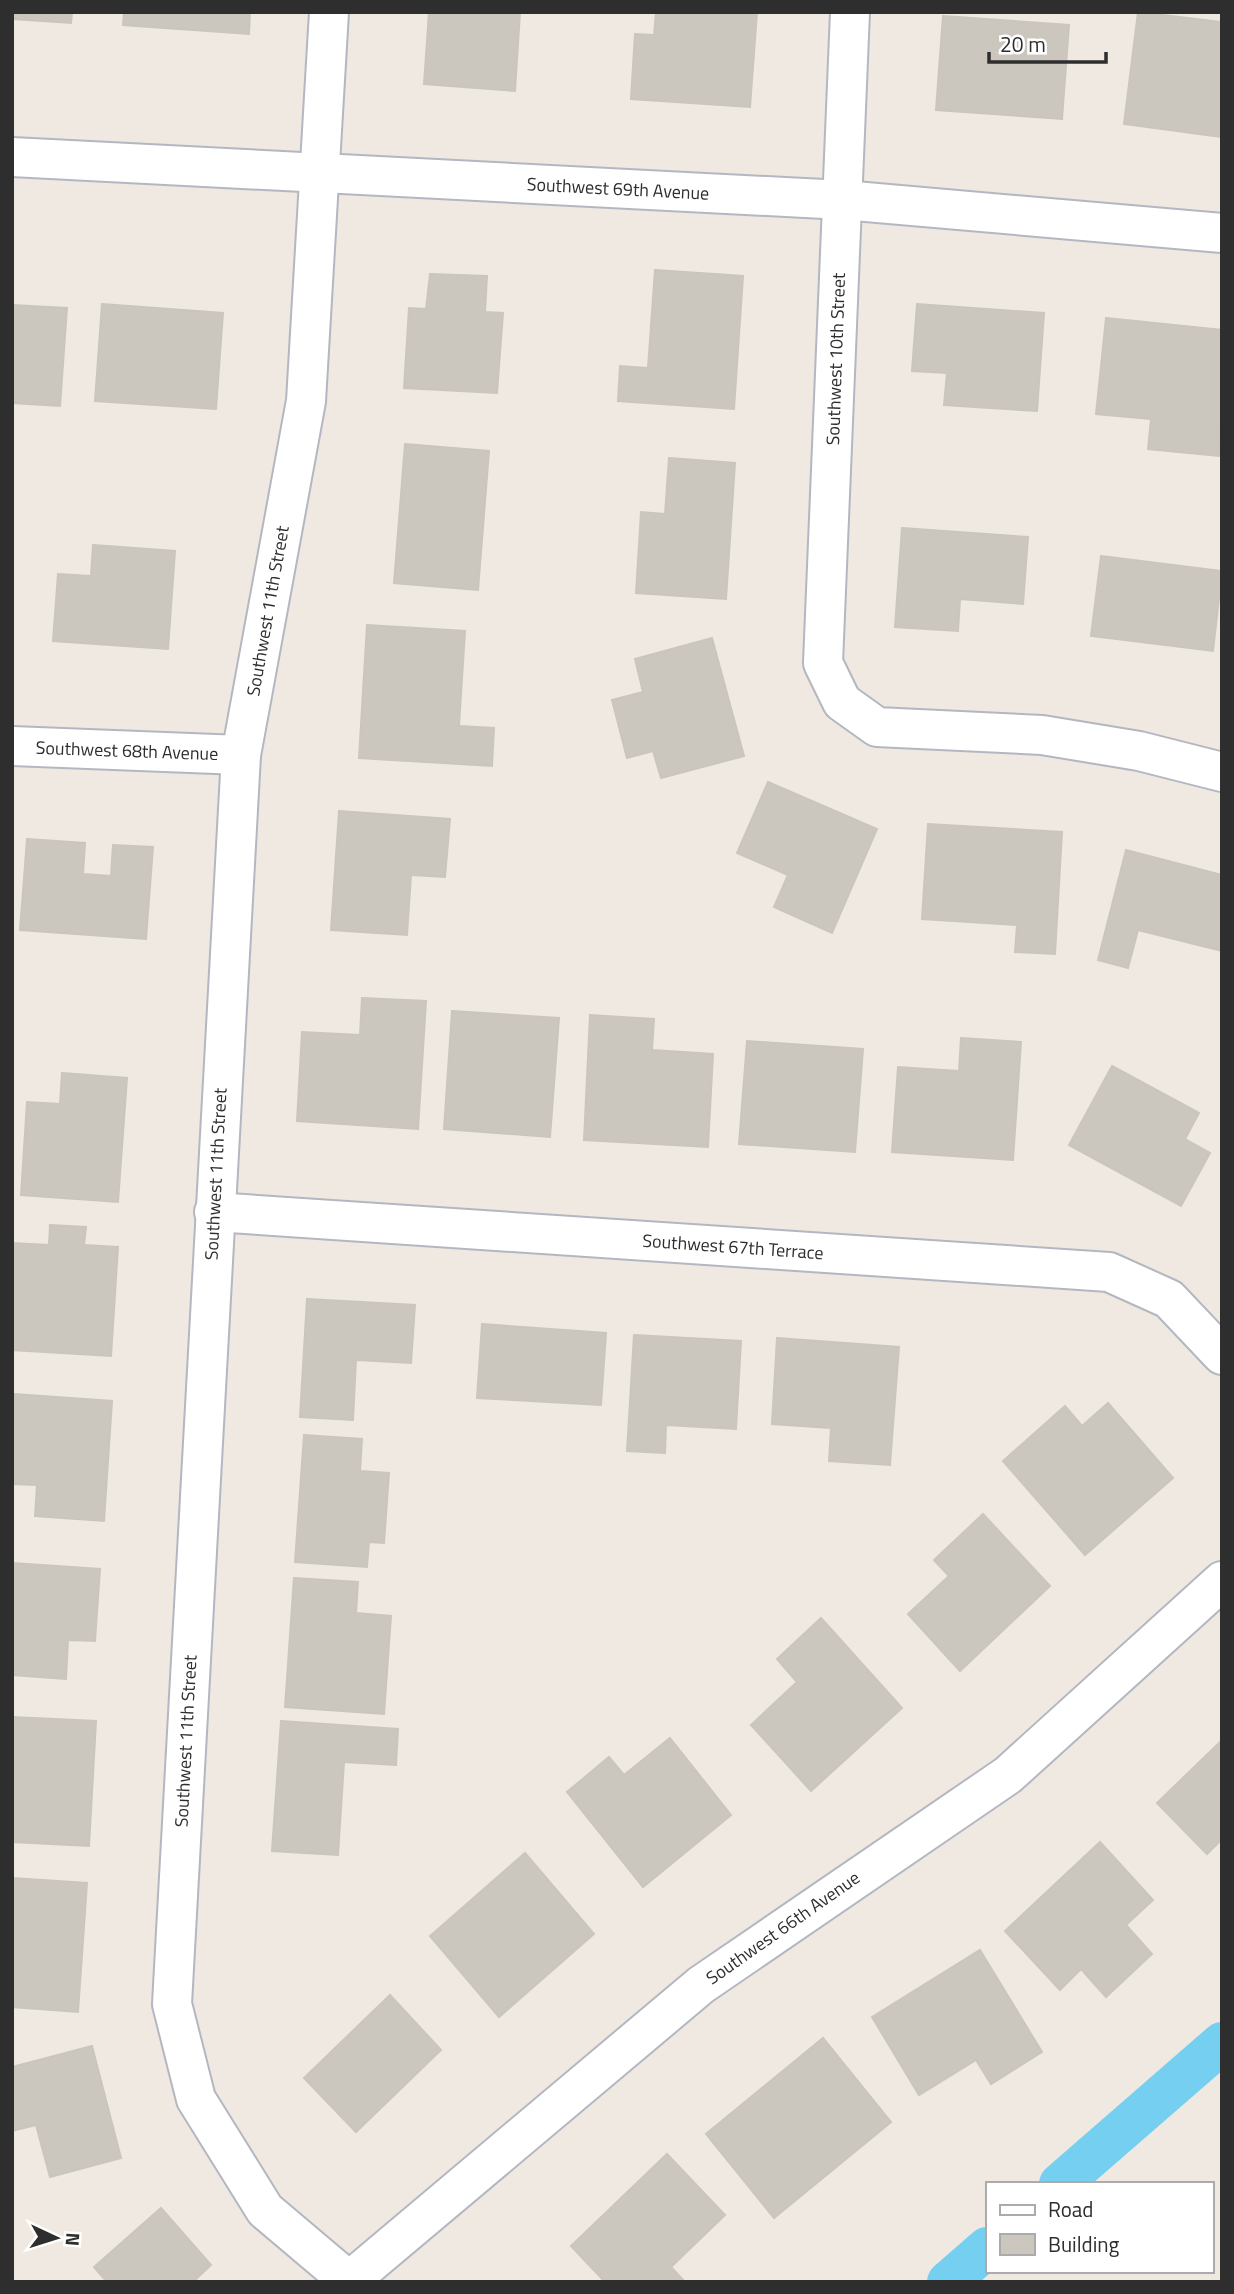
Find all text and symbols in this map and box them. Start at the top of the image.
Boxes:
scale bar [989,21,1106,65]
text: 20 m [1000,28,1046,60]
street label: Southwest 69th Avenue [526,170,710,207]
street label: Southwest 10th Street [819,272,852,446]
street label: Southwest 11th Street [239,523,296,698]
street label: Southwest 68th Avenue [35,734,219,767]
street label: Southwest 11th Street [198,1086,234,1261]
street label: Southwest 67th Terrace [642,1227,824,1266]
street label: Southwest 11th Street [168,1653,204,1828]
street label: Southwest 66th Avenue [700,1864,865,1991]
legend [986,2182,1213,2273]
text: Road [1048,2193,1093,2225]
north arrow [21,2203,91,2273]
text: Building [1048,2228,1120,2260]
text: N [59,2232,88,2247]

